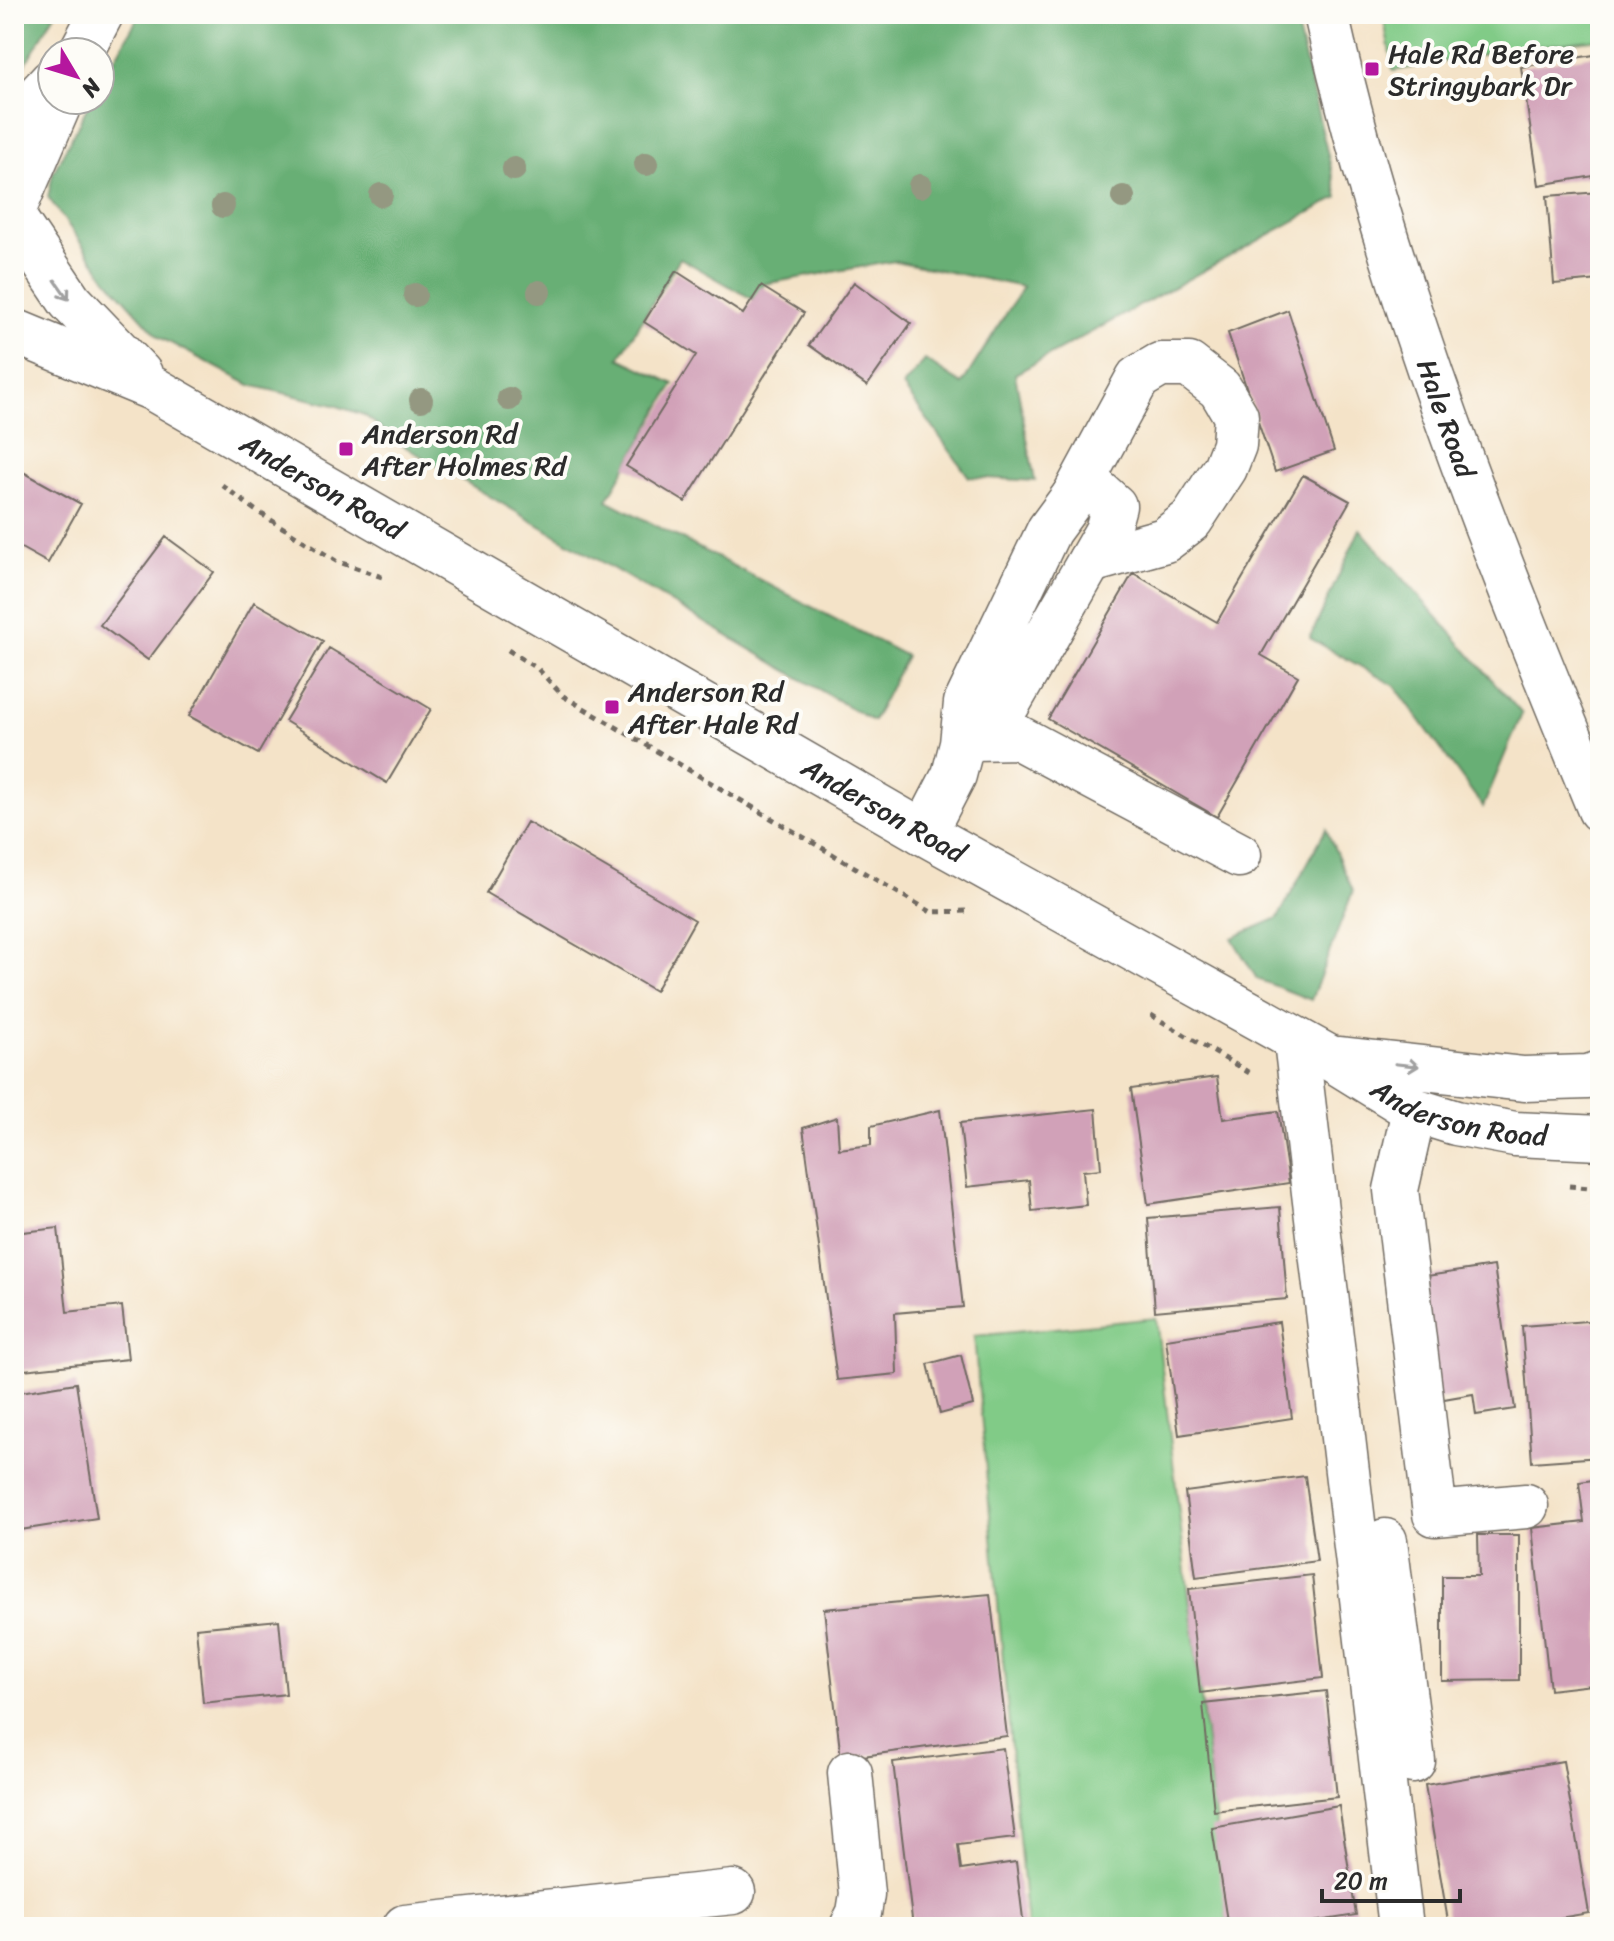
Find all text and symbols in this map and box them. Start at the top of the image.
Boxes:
place label: Hale Rd Before Stringybark Dr [1388,29,1574,110]
north arrow [36,36,116,116]
marker: Hale Rd Before Stringybark Dr [1363,60,1381,78]
text: N [71,69,112,107]
one-way arrow [53,279,70,300]
street label: Hale Road [1403,352,1491,487]
place label: Anderson Rd After Holmes Rd [361,409,568,490]
street label: Anderson Road [230,419,416,554]
marker: Anderson Rd After Holmes Rd [337,440,355,458]
place label: Anderson Rd After Hale Rd [627,667,800,748]
marker: Anderson Rd After Hale Rd [603,698,621,716]
street label: Anderson Road [791,742,977,877]
one-way arrow [1393,1058,1420,1073]
street label: Anderson Road [1360,1064,1551,1160]
scale bar [1322,1853,1460,1903]
text: 20 m [1334,1860,1388,1902]

